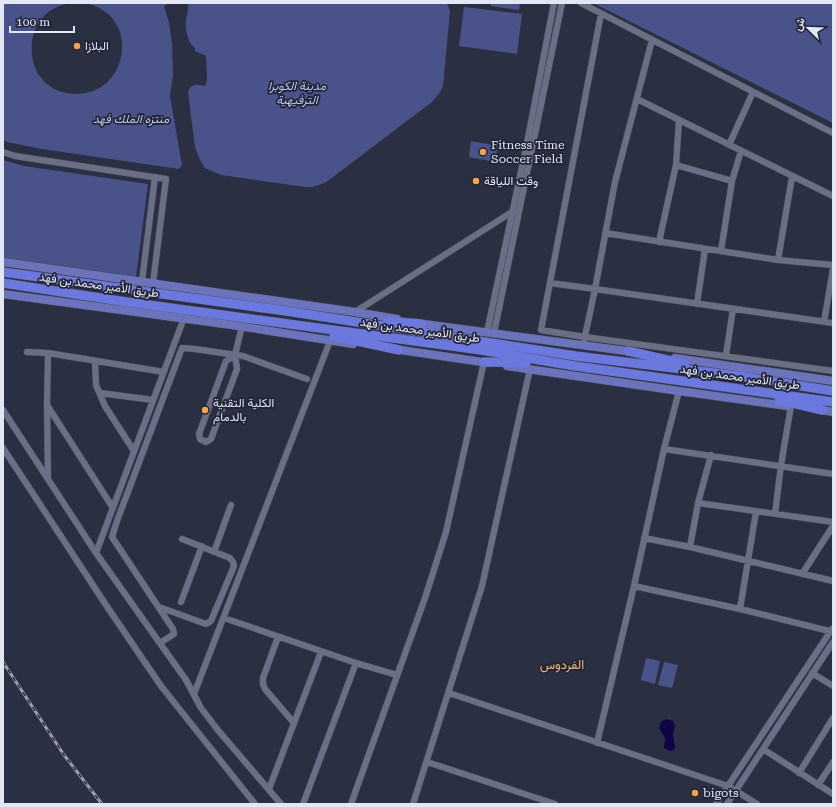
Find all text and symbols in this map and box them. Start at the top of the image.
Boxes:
scale bar [10,8,74,34]
north arrow [788,8,828,48]
text: 100 m [16,15,50,29]
text: ش [791,16,808,33]
place label: البلازا [85,39,109,54]
marker: البلازا [72,41,82,51]
park label: مدينة الكوبرا الترفيهية [268,79,326,108]
park label: منتزه الملك فهد [93,112,170,127]
place label: Fitness Time Soccer Field [491,138,565,166]
marker: Fitness Time Soccer Field [478,147,488,157]
place label: وقت اللياقة [484,174,538,189]
marker: وقت اللياقة [471,176,481,186]
street label: طريق الأمير محمد بن فهد [38,270,160,301]
street label: طريق الأمير محمد بن فهد [359,315,481,346]
street label: طريق الأمير محمد بن فهد [679,362,801,393]
place label: الكلية التقنية بالدمام [213,396,274,425]
marker: الكلية التقنية بالدمام [200,405,210,415]
district label: الفردوس [540,657,584,673]
place label: bigots [703,786,739,800]
marker: bigots [690,788,700,798]

